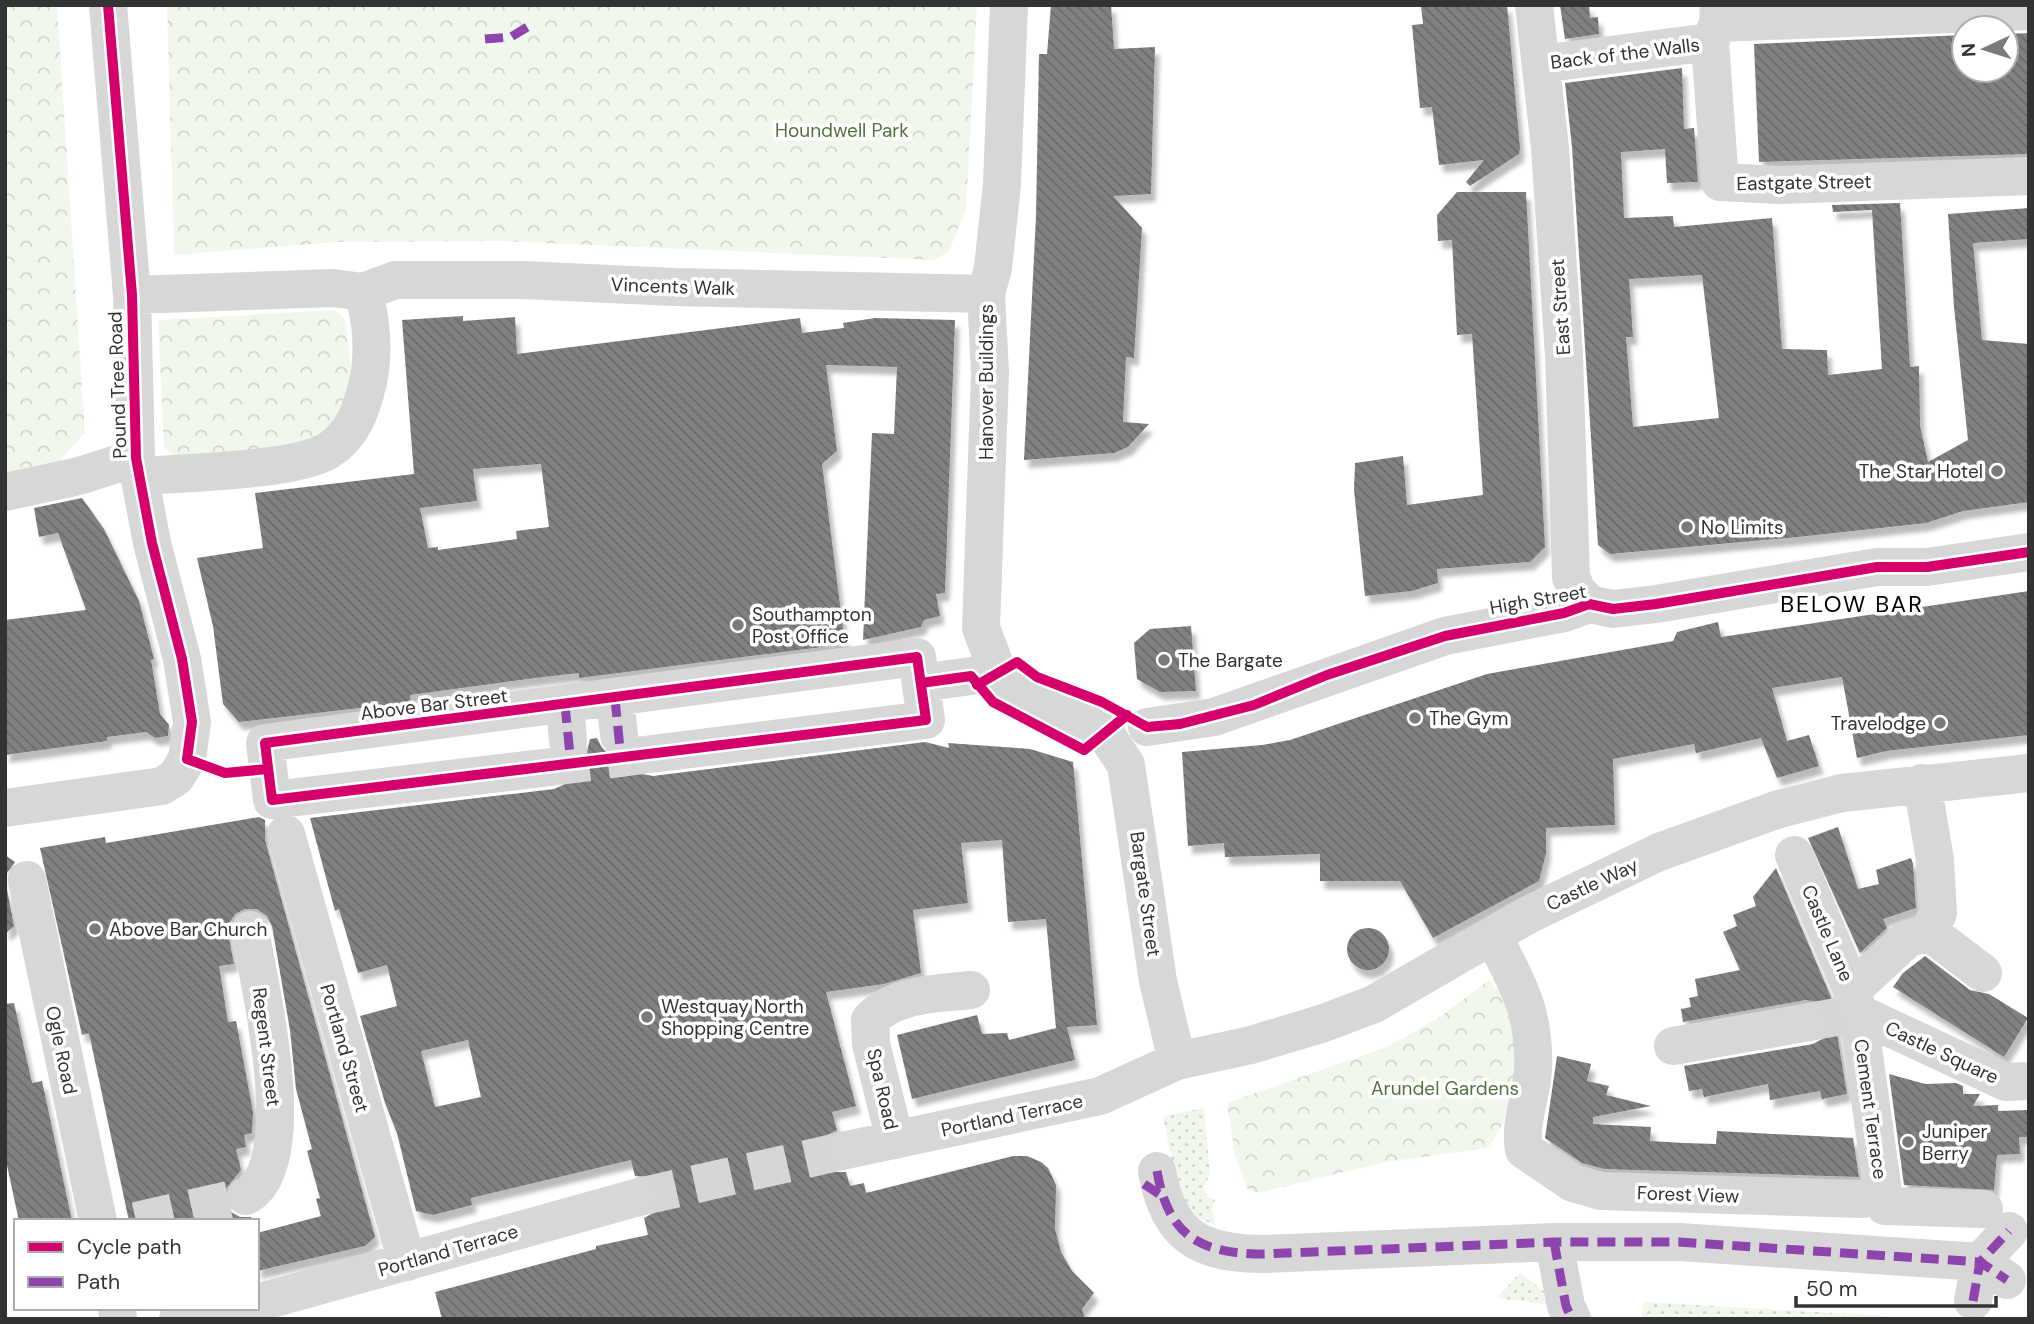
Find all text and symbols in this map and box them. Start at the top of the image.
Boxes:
north arrow [1950,14,2020,84]
street label: Back of the Walls [1549,32,1701,75]
text: N [1956,42,1981,58]
park label: Houndwell Park [775,118,909,143]
street label: Eastgate Street [1736,169,1872,196]
street label: East Street [1545,258,1576,356]
street label: Vincents Walk [610,272,736,301]
street label: Hanover Buildings [974,304,999,460]
street label: Pound Tree Road [102,311,133,459]
place label: The Star Hotel [1859,459,1983,484]
marker: The Star Hotel [1989,463,2005,479]
place label: No Limits [1701,515,1784,540]
marker: No Limits [1679,519,1695,535]
street label: High Street [1488,579,1588,620]
district label: BELOW BAR [1780,589,1924,619]
place label: Southampton Post Office [752,602,872,649]
marker: Southampton Post Office [730,617,746,633]
place label: The Bargate [1178,648,1283,673]
marker: The Bargate [1156,652,1172,668]
street label: Above Bar Street [359,683,509,726]
place label: The Gym [1429,706,1508,731]
marker: The Gym [1407,710,1423,726]
place label: Travelodge [1831,711,1926,736]
marker: Travelodge [1932,715,1948,731]
street label: Bargate Street [1124,830,1167,958]
street label: Castle Way [1542,852,1643,917]
street label: Castle Lane [1796,881,1859,985]
place label: Above Bar Church [109,917,267,942]
marker: Above Bar Church [87,921,103,937]
street label: Portland Street [314,981,375,1115]
street label: Regent Street [247,986,286,1108]
place label: Westquay North Shopping Centre [661,994,809,1041]
street label: Ogle Road [40,1004,83,1097]
marker: Westquay North Shopping Centre [639,1009,655,1025]
street label: Castle Square [1881,1015,2002,1090]
street label: Cement Terrace [1848,1037,1893,1181]
street label: Spa Road [861,1046,904,1132]
park label: Arundel Gardens [1371,1076,1519,1101]
street label: Portland Terrace [939,1088,1085,1143]
place label: Juniper Berry [1922,1119,1988,1166]
marker: Juniper Berry [1900,1134,1916,1150]
street label: Forest View [1636,1180,1740,1209]
legend [14,1219,259,1310]
street label: Portland Terrace [375,1219,521,1282]
text: Cycle path [77,1233,182,1261]
scale bar [1796,1264,1996,1308]
text: Path [77,1268,120,1296]
text: 50 m [1806,1275,1857,1303]

